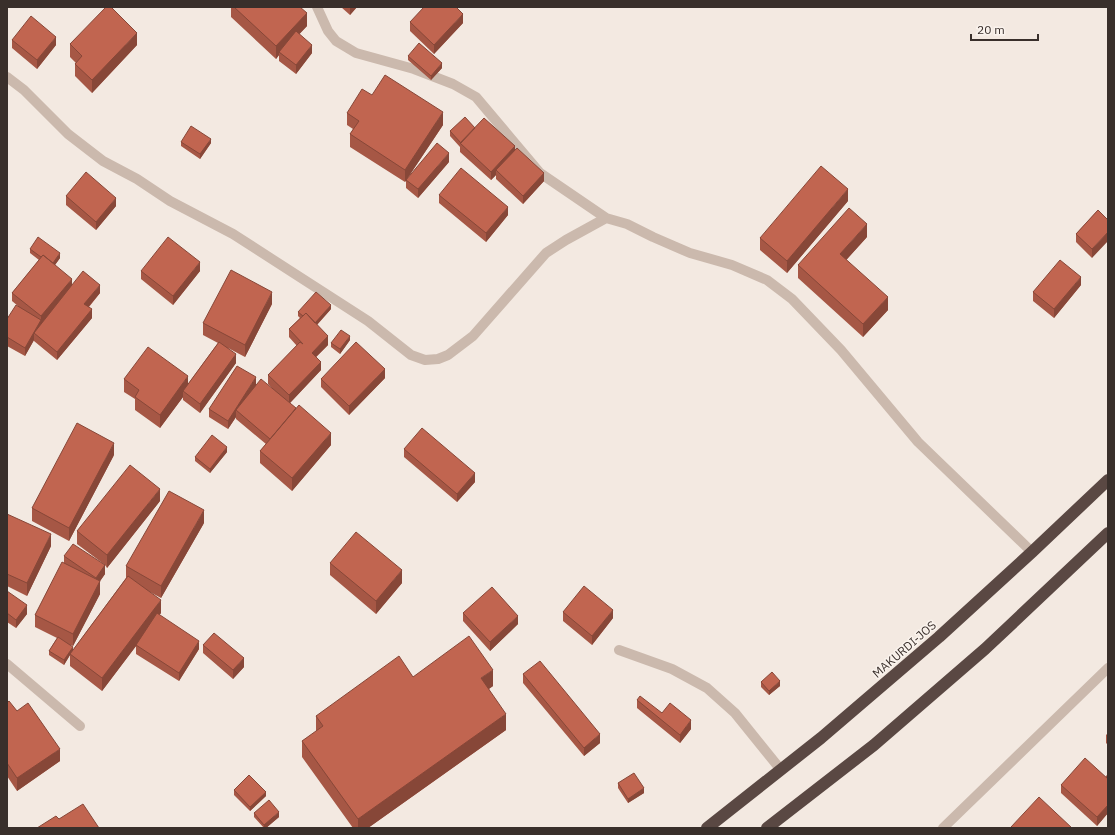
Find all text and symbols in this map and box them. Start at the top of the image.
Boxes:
scale bar [971,16,1038,42]
text: 20 m [977,22,1005,37]
street label: MAKURDI-JOS [869,617,939,681]

